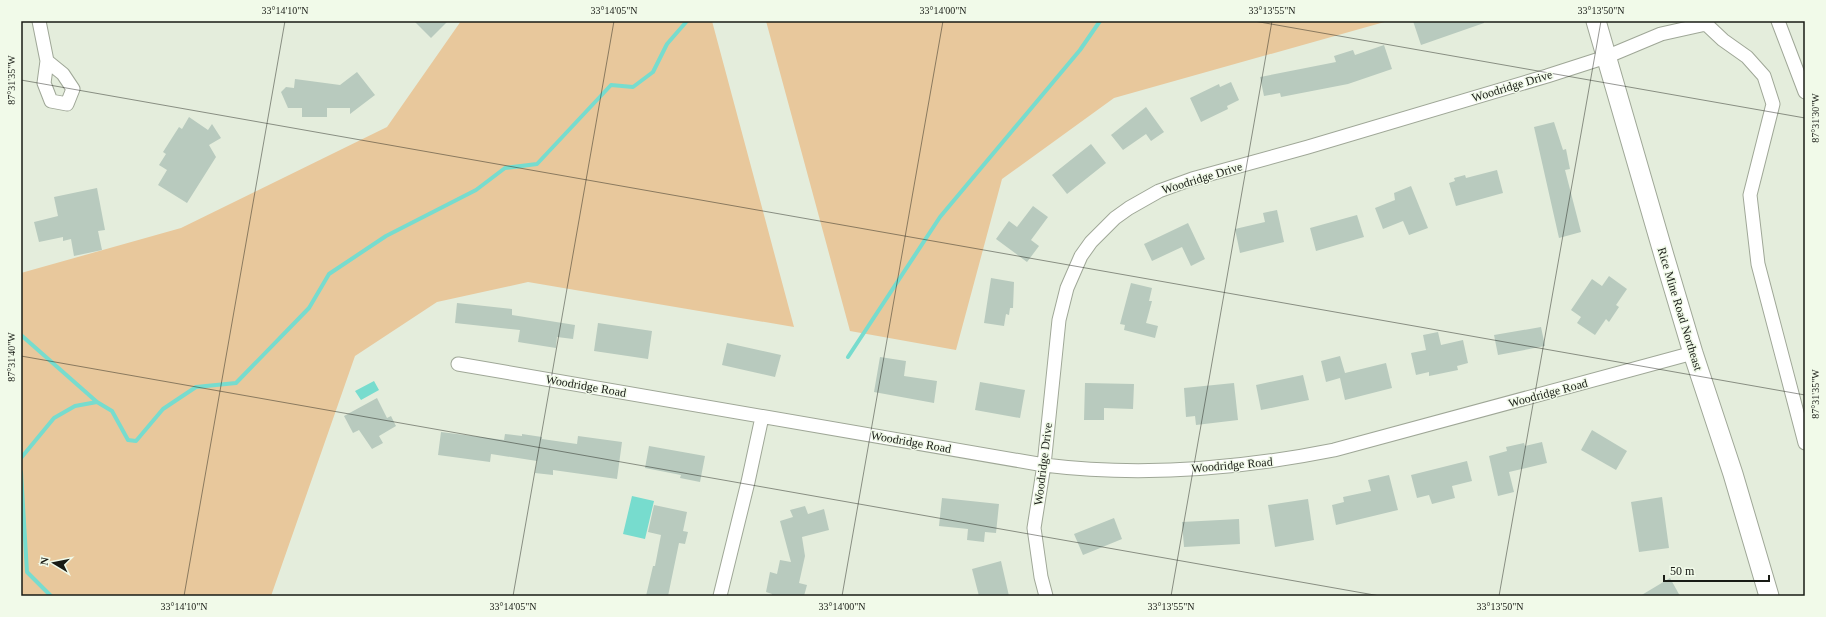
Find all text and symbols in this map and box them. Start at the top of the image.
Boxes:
text: 33°14'10"N [261,5,309,16]
text: 33°14'05"N [590,5,638,16]
text: 33°14'00"N [919,5,967,16]
text: 33°13'55"N [1248,5,1296,16]
text: 33°13'50"N [1577,5,1625,16]
text: 87°31'35"W [6,55,17,105]
street label: Woodridge Drive [1470,67,1554,105]
text: 87°31'30"W [1810,93,1821,143]
street label: Woodridge Drive [1160,159,1244,197]
street label: Rice Mine Road Northeast [1655,246,1706,373]
text: 87°31'40"W [6,332,17,382]
text: 87°31'35"W [1810,369,1821,419]
street label: Woodridge Road [545,372,627,400]
street label: Woodridge Road [1507,376,1589,410]
street label: Woodridge Drive [1031,422,1055,506]
street label: Woodridge Road [870,428,952,456]
street label: Woodridge Road [1191,454,1273,476]
north arrow [34,543,74,583]
text: N [38,556,51,566]
scale bar [1664,557,1769,583]
text: 50 m [1670,564,1695,578]
text: 33°14'10"N [160,601,208,612]
text: 33°14'05"N [489,601,537,612]
text: 33°14'00"N [818,601,866,612]
text: 33°13'55"N [1147,601,1195,612]
text: 33°13'50"N [1476,601,1524,612]

